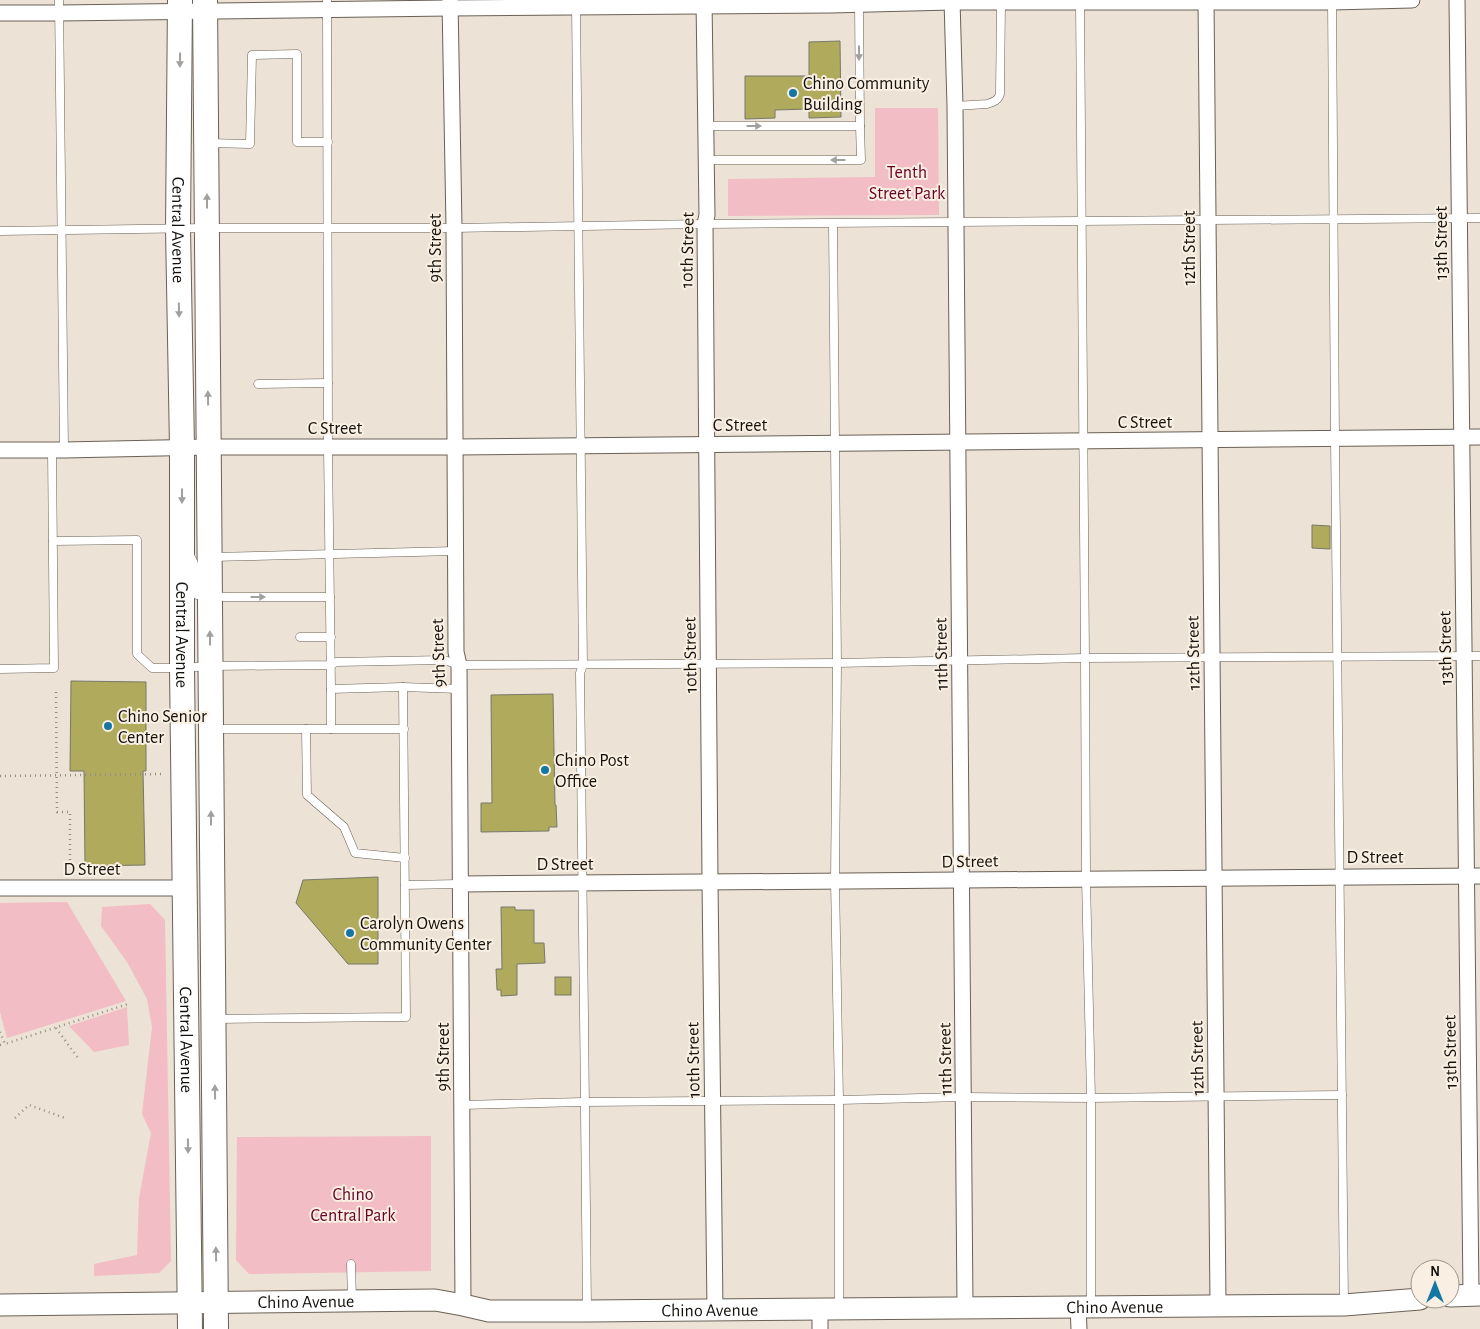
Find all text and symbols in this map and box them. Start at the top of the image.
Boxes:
one-way arrow [855,45,863,61]
one-way arrow [175,52,183,68]
place label: Chino Community Building [803,75,930,114]
marker: Chino Community Building [787,87,799,99]
one-way arrow [747,122,763,130]
one-way arrow [830,156,846,164]
park label: Tenth Street Park [869,164,946,203]
street label: Central Avenue [168,177,187,283]
one-way arrow [202,192,210,208]
street label: 13th Street [1433,206,1451,280]
street label: 12th Street [1181,210,1199,285]
street label: 10th Street [678,212,698,288]
street label: 9th Street [427,213,445,282]
one-way arrow [176,302,184,318]
one-way arrow [204,390,212,406]
street label: C Street [1118,414,1173,432]
street label: C Street [713,417,768,435]
street label: C Street [308,420,363,438]
one-way arrow [178,488,186,504]
street label: Central Avenue [172,582,190,688]
one-way arrow [250,593,266,601]
street label: 13th Street [1436,611,1456,685]
street label: 12th Street [1184,615,1204,691]
street label: 10th Street [681,617,701,693]
street label: 11th Street [932,617,952,691]
street label: 9th Street [429,618,449,688]
one-way arrow [206,630,214,646]
place label: Chino Senior Center [118,708,207,747]
marker: Chino Senior Center [102,720,114,732]
place label: Chino Post Office [555,752,629,791]
marker: Chino Post Office [539,764,551,776]
one-way arrow [207,810,215,826]
street label: D Street [1347,849,1404,867]
street label: D Street [941,852,999,871]
street label: D Street [537,856,594,874]
street label: D Street [64,861,121,879]
place label: Carolyn Owens Community Center [360,915,492,954]
marker: Carolyn Owens Community Center [344,927,356,939]
street label: Central Avenue [176,987,195,1093]
street label: 13th Street [1441,1015,1461,1089]
street label: 12th Street [1188,1020,1208,1096]
street label: 9th Street [435,1022,453,1091]
street label: 10th Street [684,1022,704,1098]
street label: 11th Street [936,1022,956,1096]
one-way arrow [211,1083,219,1099]
one-way arrow [184,1139,192,1155]
park label: Chino Central Park [311,1186,396,1225]
one-way arrow [212,1246,220,1262]
north arrow [1410,1259,1460,1309]
text: N [1430,1265,1440,1279]
street label: Chino Avenue [258,1293,354,1312]
street label: Chino Avenue [1066,1298,1163,1317]
street label: Chino Avenue [661,1302,758,1320]

